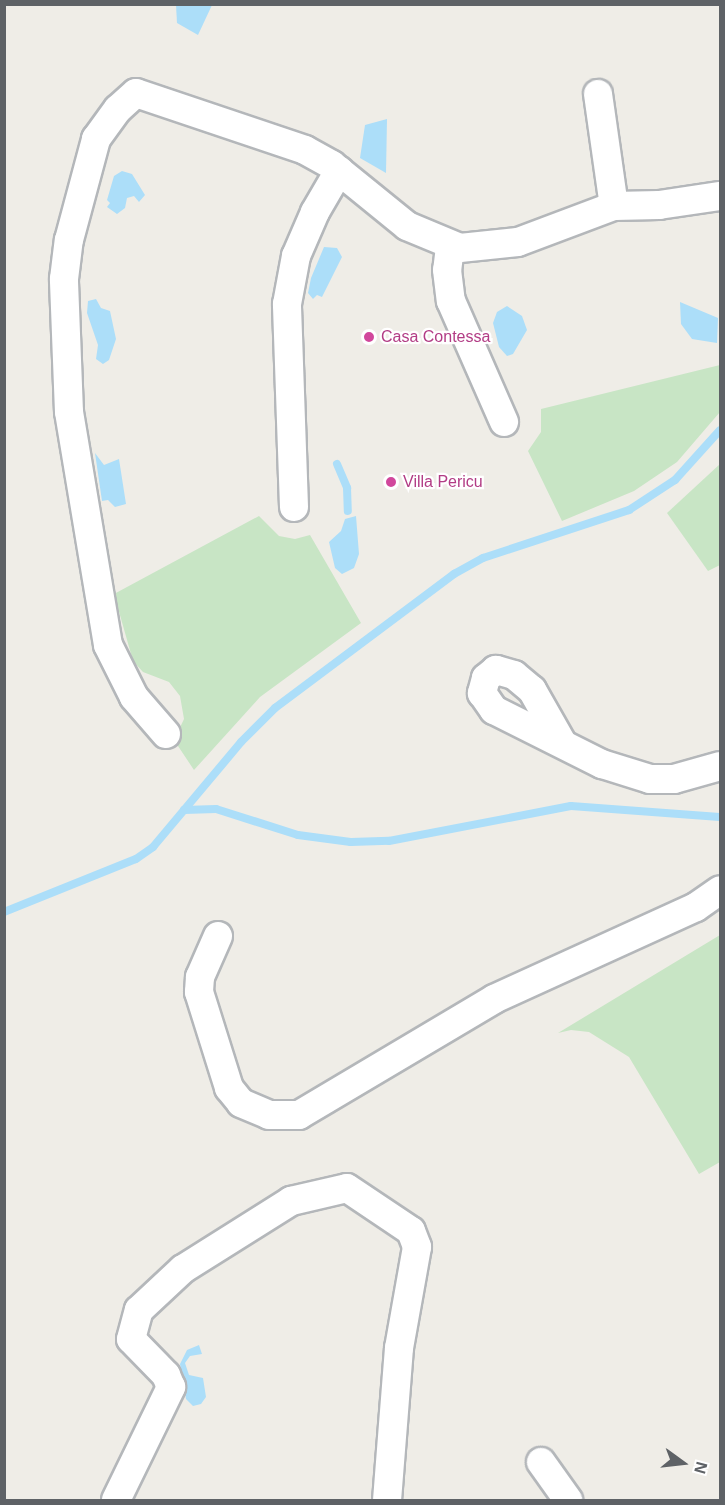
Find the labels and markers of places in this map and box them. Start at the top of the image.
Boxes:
place label: Casa Contessa [381,327,490,347]
marker: Casa Contessa [362,330,376,344]
place label: Villa Pericu [403,472,483,492]
marker: Villa Pericu [384,475,398,489]

